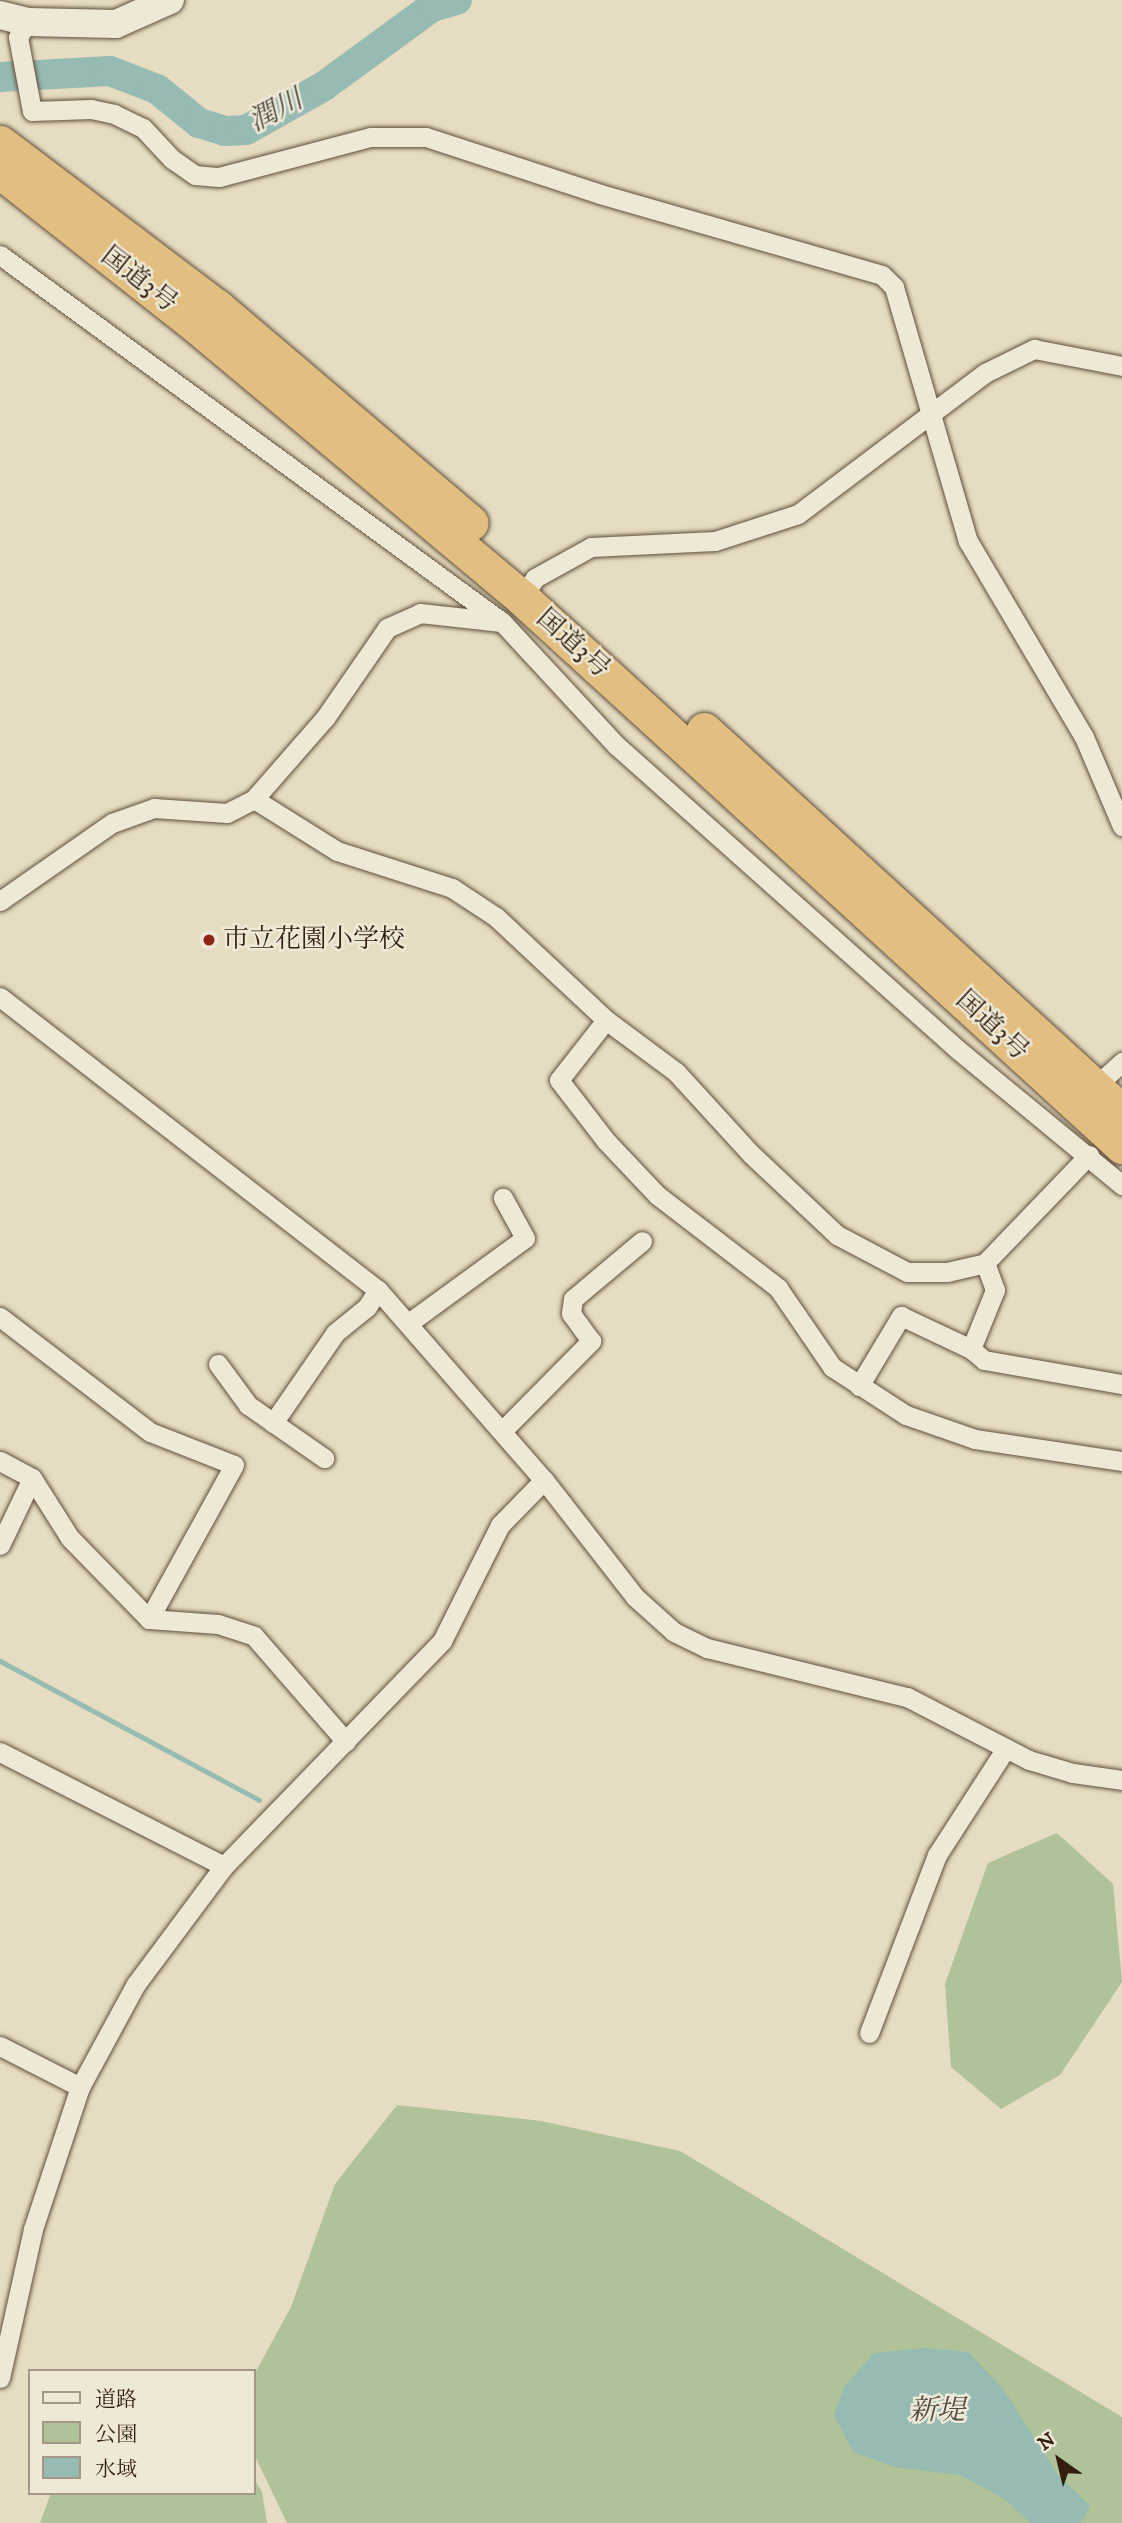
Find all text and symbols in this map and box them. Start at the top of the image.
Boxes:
water label: 潤川 [243,83,309,139]
street label: 国道3号 [95,241,183,319]
street label: 国道3号 [530,603,616,685]
place label: 市立花園小学校 [223,924,405,956]
marker: 市立花園小学校 [201,932,217,948]
street label: 国道3号 [949,985,1035,1067]
legend [28,2369,256,2495]
text: 道路 [95,2387,137,2413]
water label: 新堤 [909,2394,965,2428]
text: 公園 [95,2422,137,2448]
north arrow [1024,2425,1094,2495]
text: N [1034,2428,1060,2456]
text: 水域 [95,2457,137,2483]

